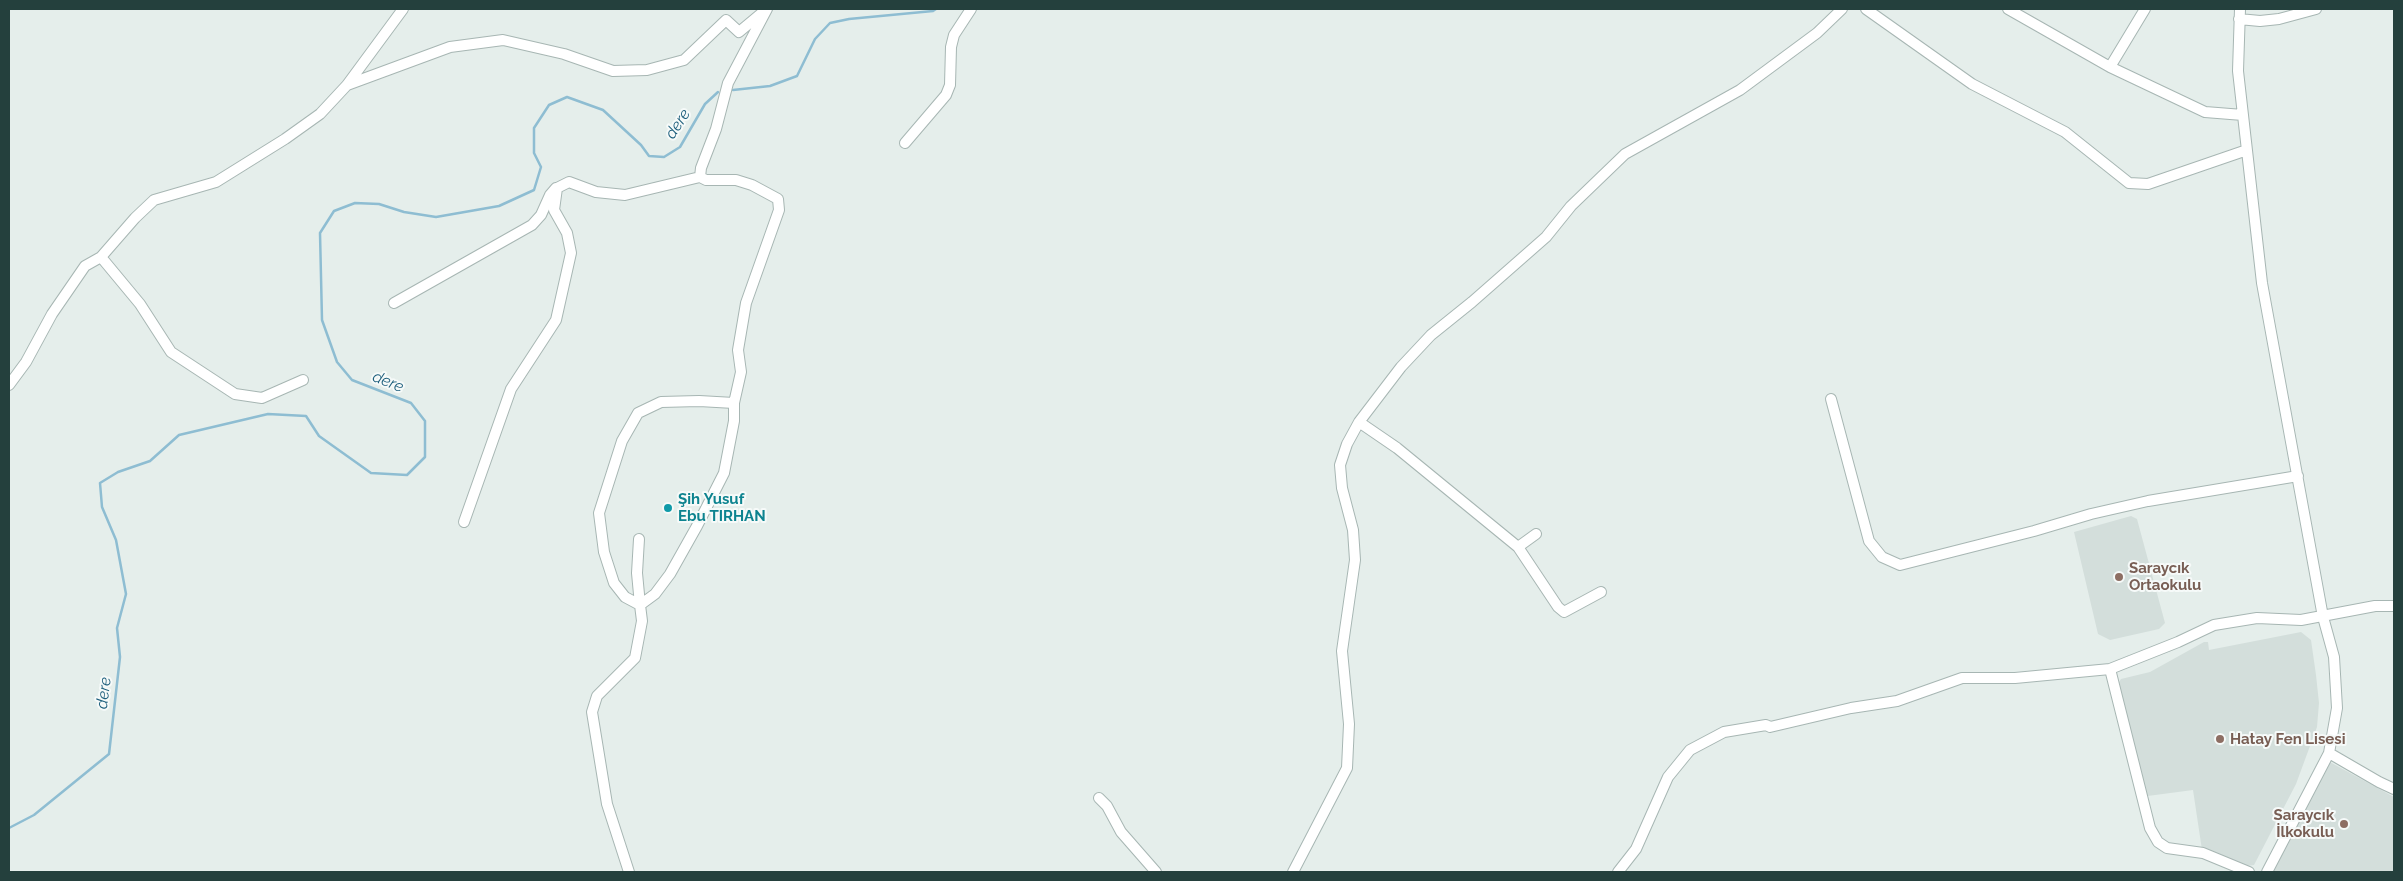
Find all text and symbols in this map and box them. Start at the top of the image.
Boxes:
water label: dere [661,105,695,143]
water label: dere [370,367,406,397]
place label: Şih Yusuf Ebu TIRHAN [678,490,766,525]
marker: Şih Yusuf Ebu TIRHAN [662,502,674,514]
place label: Saraycık Ortaokulu [2129,559,2201,594]
marker: Saraycık Ortaokulu [2113,571,2125,583]
water label: dere [93,676,115,710]
place label: Hatay Fen Lisesi [2230,730,2346,748]
marker: Hatay Fen Lisesi [2214,733,2226,745]
place label: Saraycık İlkokulu [2274,806,2334,841]
marker: Saraycık İlkokulu [2338,818,2350,830]

